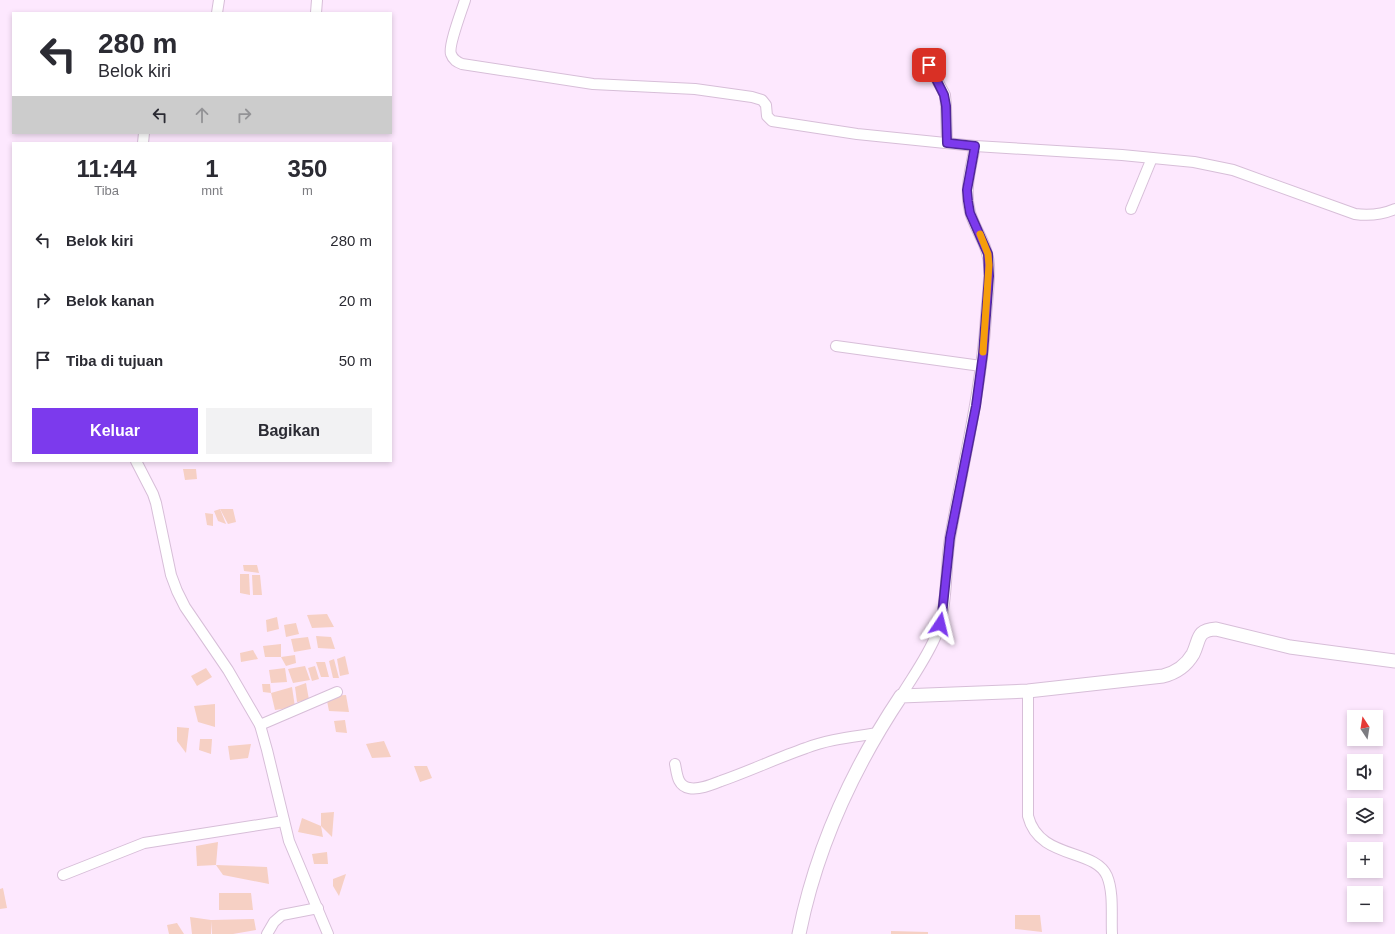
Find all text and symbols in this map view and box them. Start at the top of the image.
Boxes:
icon: left [32,28,84,80]
text: 280 m [98,28,177,59]
pin [912,48,946,82]
icon: arrive [918,54,940,76]
text: Belok kiri [98,61,171,81]
icon: left [149,104,171,126]
icon: ahead [191,104,213,126]
icon: right [233,104,255,126]
text: 11:44 [77,155,137,182]
text: 1 [205,155,219,182]
text: 350 [287,155,327,182]
text: Tiba [94,183,119,198]
text: mnt [201,183,223,198]
text: m [302,183,313,198]
icon: left [32,229,54,251]
text: Belok kiri [66,232,134,249]
text: 280 m [330,232,372,249]
icon: right [32,289,54,311]
text: Belok kanan [66,292,154,309]
text: 20 m [339,292,372,309]
icon: arrive [32,349,54,371]
text: Tiba di tujuan [66,352,163,369]
text: 50 m [339,352,372,369]
button: Keluar [32,408,198,454]
button: Bagikan [206,408,372,454]
position arrow [919,603,961,645]
north arrow [1347,710,1383,746]
map controls [1347,710,1383,922]
button: sound [1347,754,1383,790]
button: layers [1347,798,1383,834]
button: + [1347,842,1383,878]
button: − [1347,886,1383,922]

